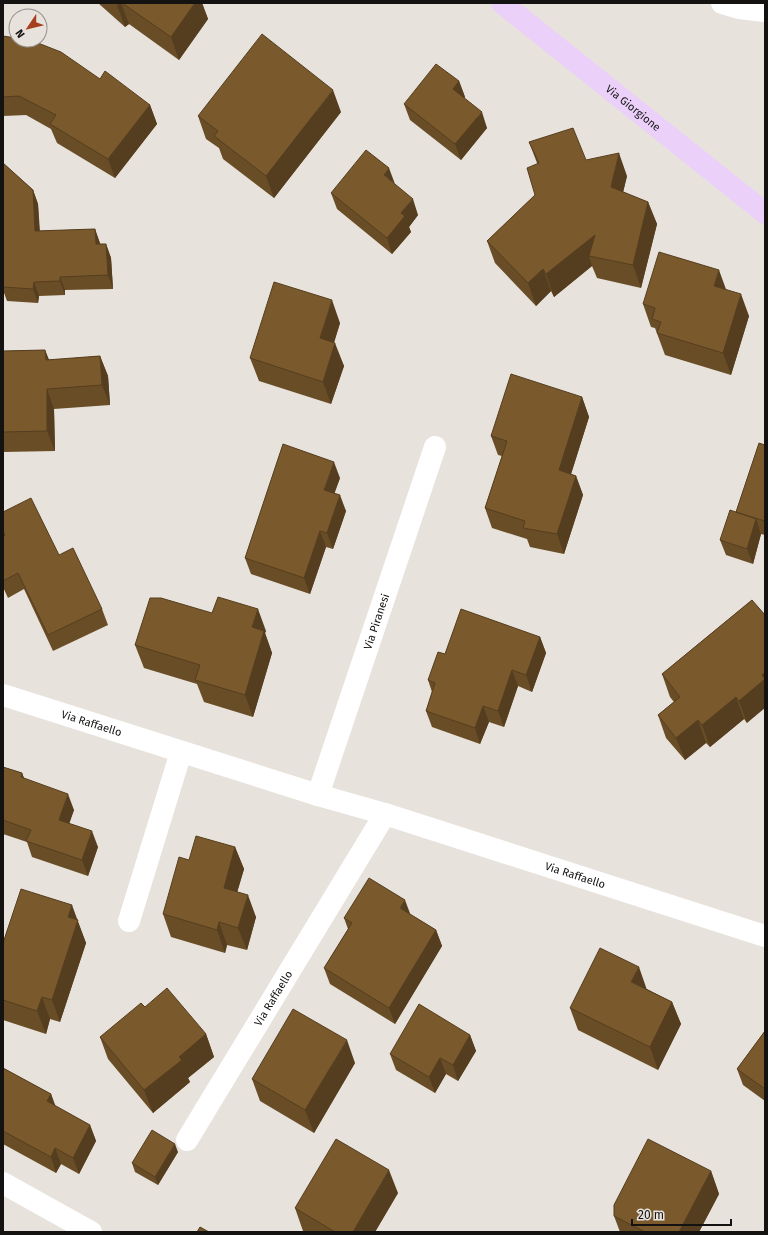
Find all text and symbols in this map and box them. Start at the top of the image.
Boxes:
north arrow [8,8,48,48]
text: N [13,27,28,40]
street label: Via Giorgione [603,82,663,134]
street label: Via Piranesi [361,592,392,651]
street label: Via Raffaello [60,708,123,739]
street label: Via Raffaello [543,860,607,891]
street label: Via Raffaello [252,968,295,1029]
scale bar [632,1201,731,1227]
text: 20 m [638,1208,664,1222]

